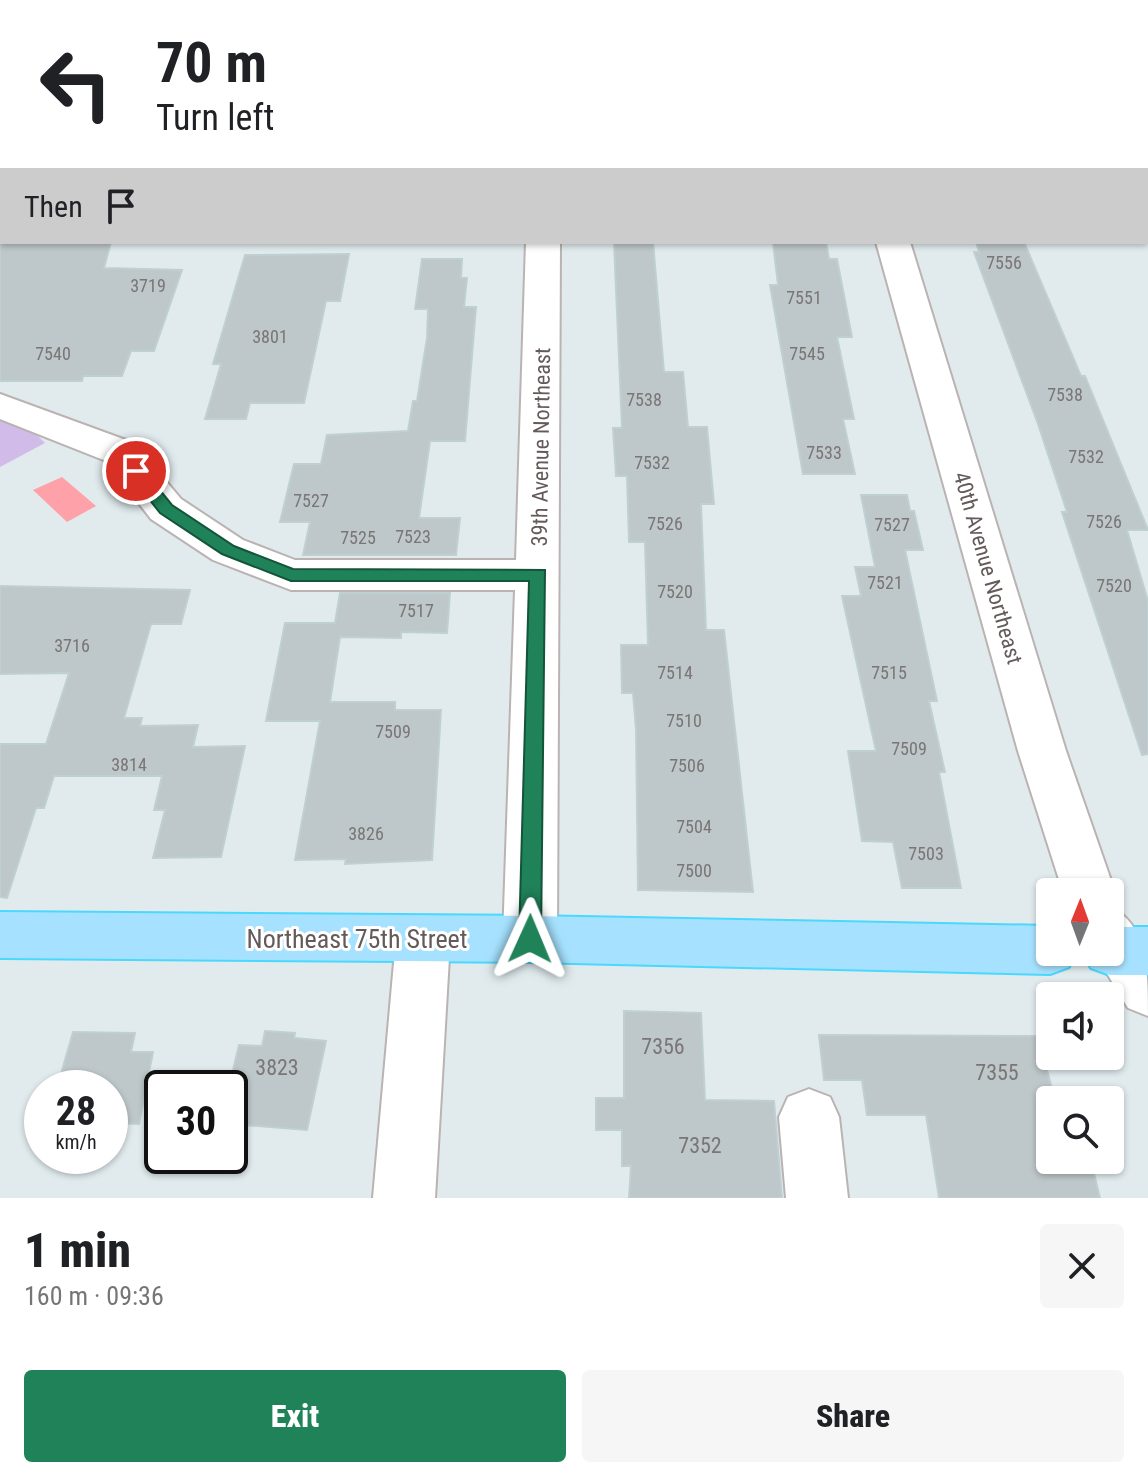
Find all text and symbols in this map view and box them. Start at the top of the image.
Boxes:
text: 70 m [156,30,267,96]
icon: left [24,32,128,136]
text: Turn left [156,97,274,139]
icon: arrive [99,184,143,228]
text: Then [24,189,83,224]
house number: 7556 [986,252,1022,273]
house number: 3719 [130,275,166,296]
house number: 7551 [786,287,822,308]
house number: 3801 [252,326,288,347]
house number: 7540 [35,343,71,364]
house number: 7545 [789,343,825,364]
street label: 39th Avenue Northeast [527,347,555,547]
house number: 7538 [1047,384,1083,405]
house number: 7538 [626,389,662,410]
pin [102,437,170,505]
house number: 7533 [806,442,842,463]
house number: 7532 [1068,446,1104,467]
icon: arrive [114,449,158,493]
house number: 7532 [634,452,670,473]
street label: 40th Avenue Northeast [949,469,1027,667]
house number: 7527 [293,490,329,511]
house number: 7526 [1086,511,1122,532]
house number: 7526 [647,513,683,534]
house number: 7527 [874,514,910,535]
house number: 7523 [395,526,431,547]
house number: 7525 [340,527,376,548]
house number: 7521 [867,572,903,593]
house number: 7520 [1096,575,1132,596]
house number: 7520 [657,581,693,602]
house number: 7517 [398,600,434,621]
house number: 3716 [54,635,90,656]
house number: 7514 [657,662,693,683]
house number: 7515 [871,662,907,683]
house number: 7510 [666,710,702,731]
house number: 7509 [375,721,411,742]
house number: 7509 [891,738,927,759]
house number: 3814 [111,754,147,775]
house number: 7506 [669,755,705,776]
house number: 7504 [676,816,712,837]
house number: 3826 [348,823,384,844]
house number: 7503 [908,843,944,864]
house number: 7500 [676,860,712,881]
north arrow [1036,878,1124,966]
map controls [1036,878,1124,1174]
position arrow [488,897,572,981]
street label: Northeast 75th Street [247,924,467,954]
button: sound [1036,982,1124,1070]
house number: 7356 [641,1034,685,1059]
house number: 3823 [255,1055,299,1080]
house number: 7355 [975,1060,1019,1085]
speed limit sign: 30 [144,1070,248,1174]
button: search [1036,1086,1124,1174]
text: 28 [56,1088,96,1135]
text: km/h [55,1130,97,1154]
house number: 7352 [678,1133,722,1158]
text: 1 min [24,1222,131,1279]
button: close [1040,1224,1124,1308]
text: 160 m · 09:36 [24,1281,164,1311]
button: Exit [24,1370,566,1462]
button: Share [582,1370,1124,1462]

